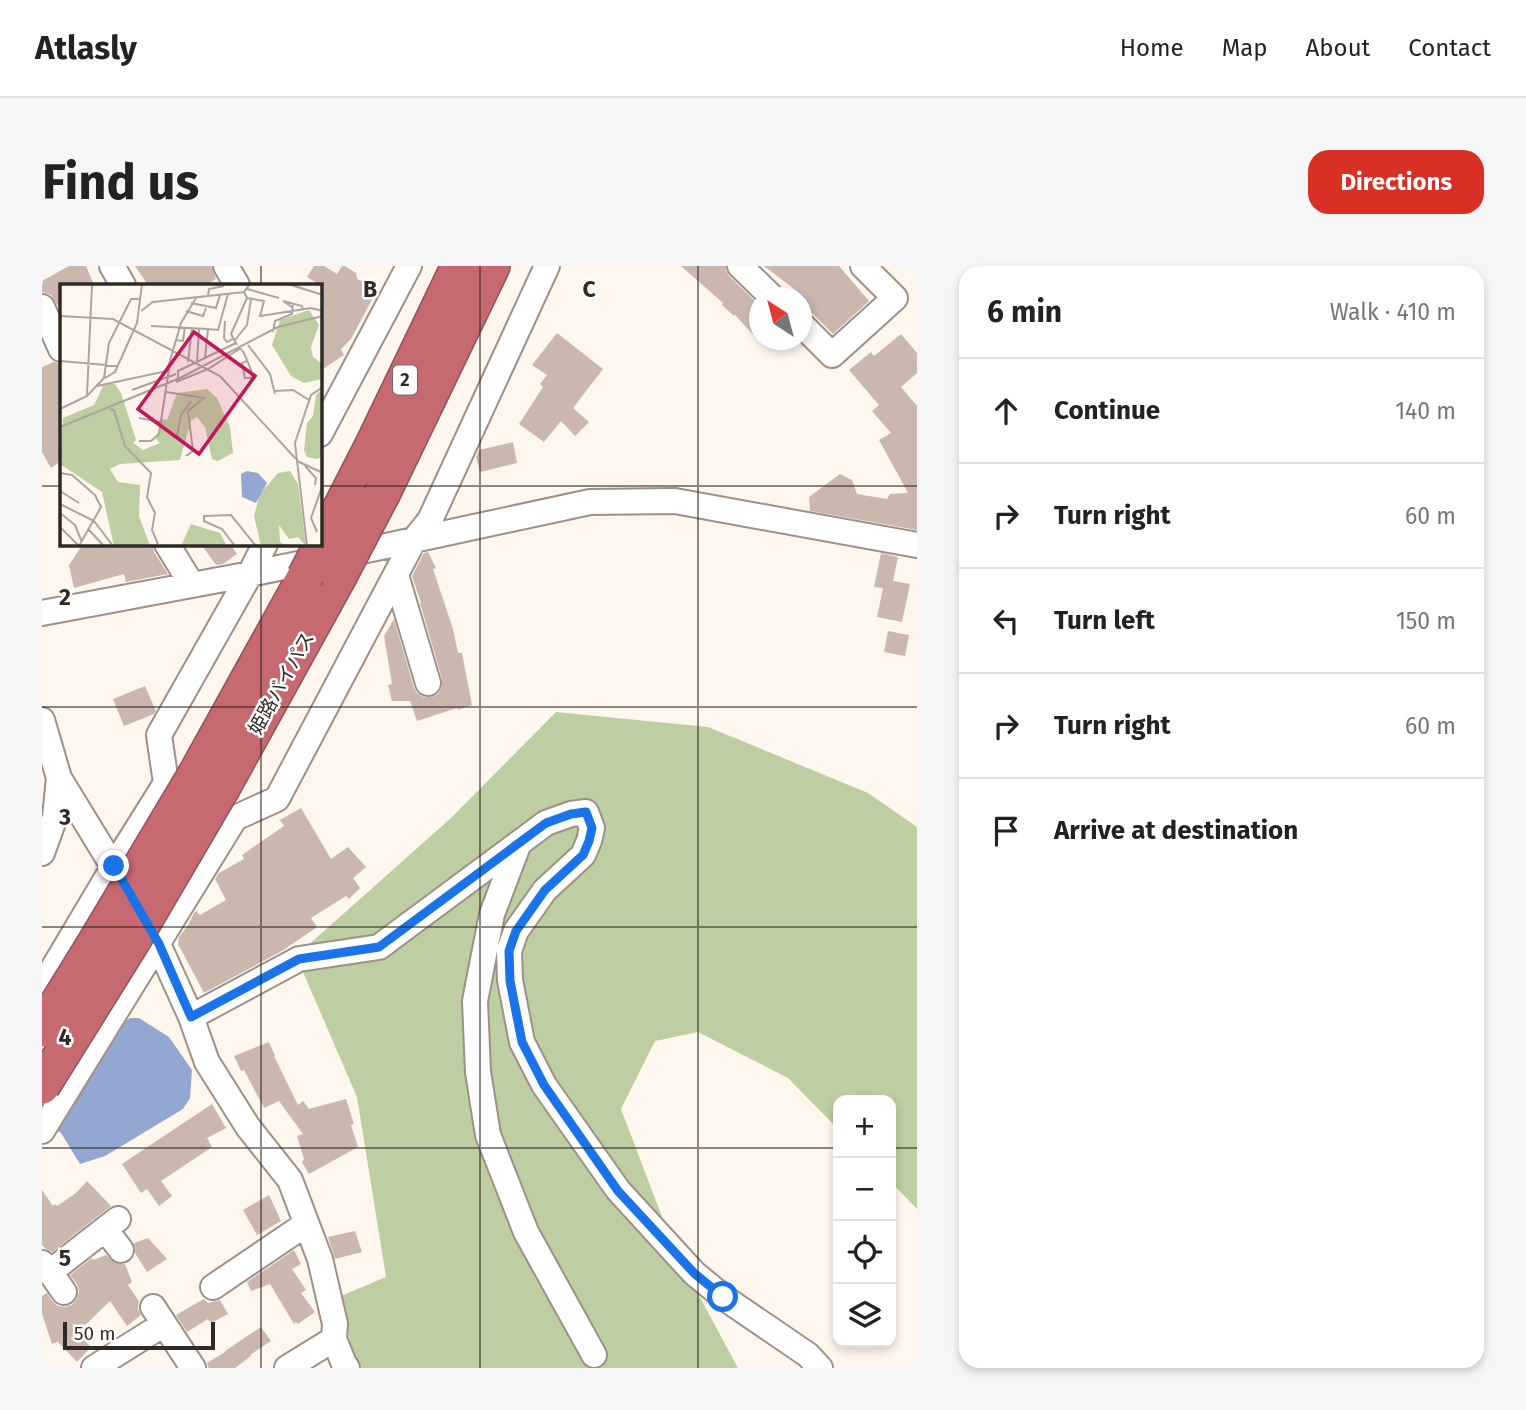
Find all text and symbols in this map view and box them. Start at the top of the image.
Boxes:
text: Atlasly [35,28,137,68]
text: Home [1120,34,1184,62]
text: Map [1222,34,1268,62]
text: About [1306,34,1370,62]
text: Contact [1408,34,1491,62]
button: Directions [1308,150,1484,214]
text: Find us [42,153,199,212]
text: B [363,275,377,303]
text: C [582,275,596,303]
inset map [60,284,322,546]
north arrow [749,287,812,350]
text: 6 min [987,294,1062,330]
text: Walk · 410 m [1330,298,1456,326]
road number: 2 [393,366,417,394]
icon: ahead [987,392,1025,430]
text: Continue [1054,395,1160,426]
text: 140 m [1395,397,1456,425]
icon: right [987,497,1025,535]
text: Turn right [1054,500,1171,531]
text: 60 m [1405,502,1456,530]
text: 2 [59,583,71,611]
icon: left [987,602,1025,640]
text: Turn left [1054,605,1155,636]
text: 150 m [1396,607,1456,635]
street label: 姫路バイパス [244,628,319,739]
icon: right [987,707,1025,745]
text: Turn right [1054,710,1171,741]
text: 60 m [1405,712,1456,740]
text: 3 [58,803,71,831]
icon: arrive [987,812,1025,850]
text: Arrive at destination [1054,815,1298,846]
route end [98,850,129,881]
text: 4 [59,1023,72,1051]
map controls [833,1095,896,1347]
button: + [833,1095,896,1158]
button: − [833,1158,896,1221]
button: locate [833,1221,896,1284]
text: 5 [59,1244,71,1272]
route start [707,1281,738,1312]
button: layers [833,1284,896,1347]
scale bar [63,1319,215,1351]
text: 50 m [74,1322,115,1345]

